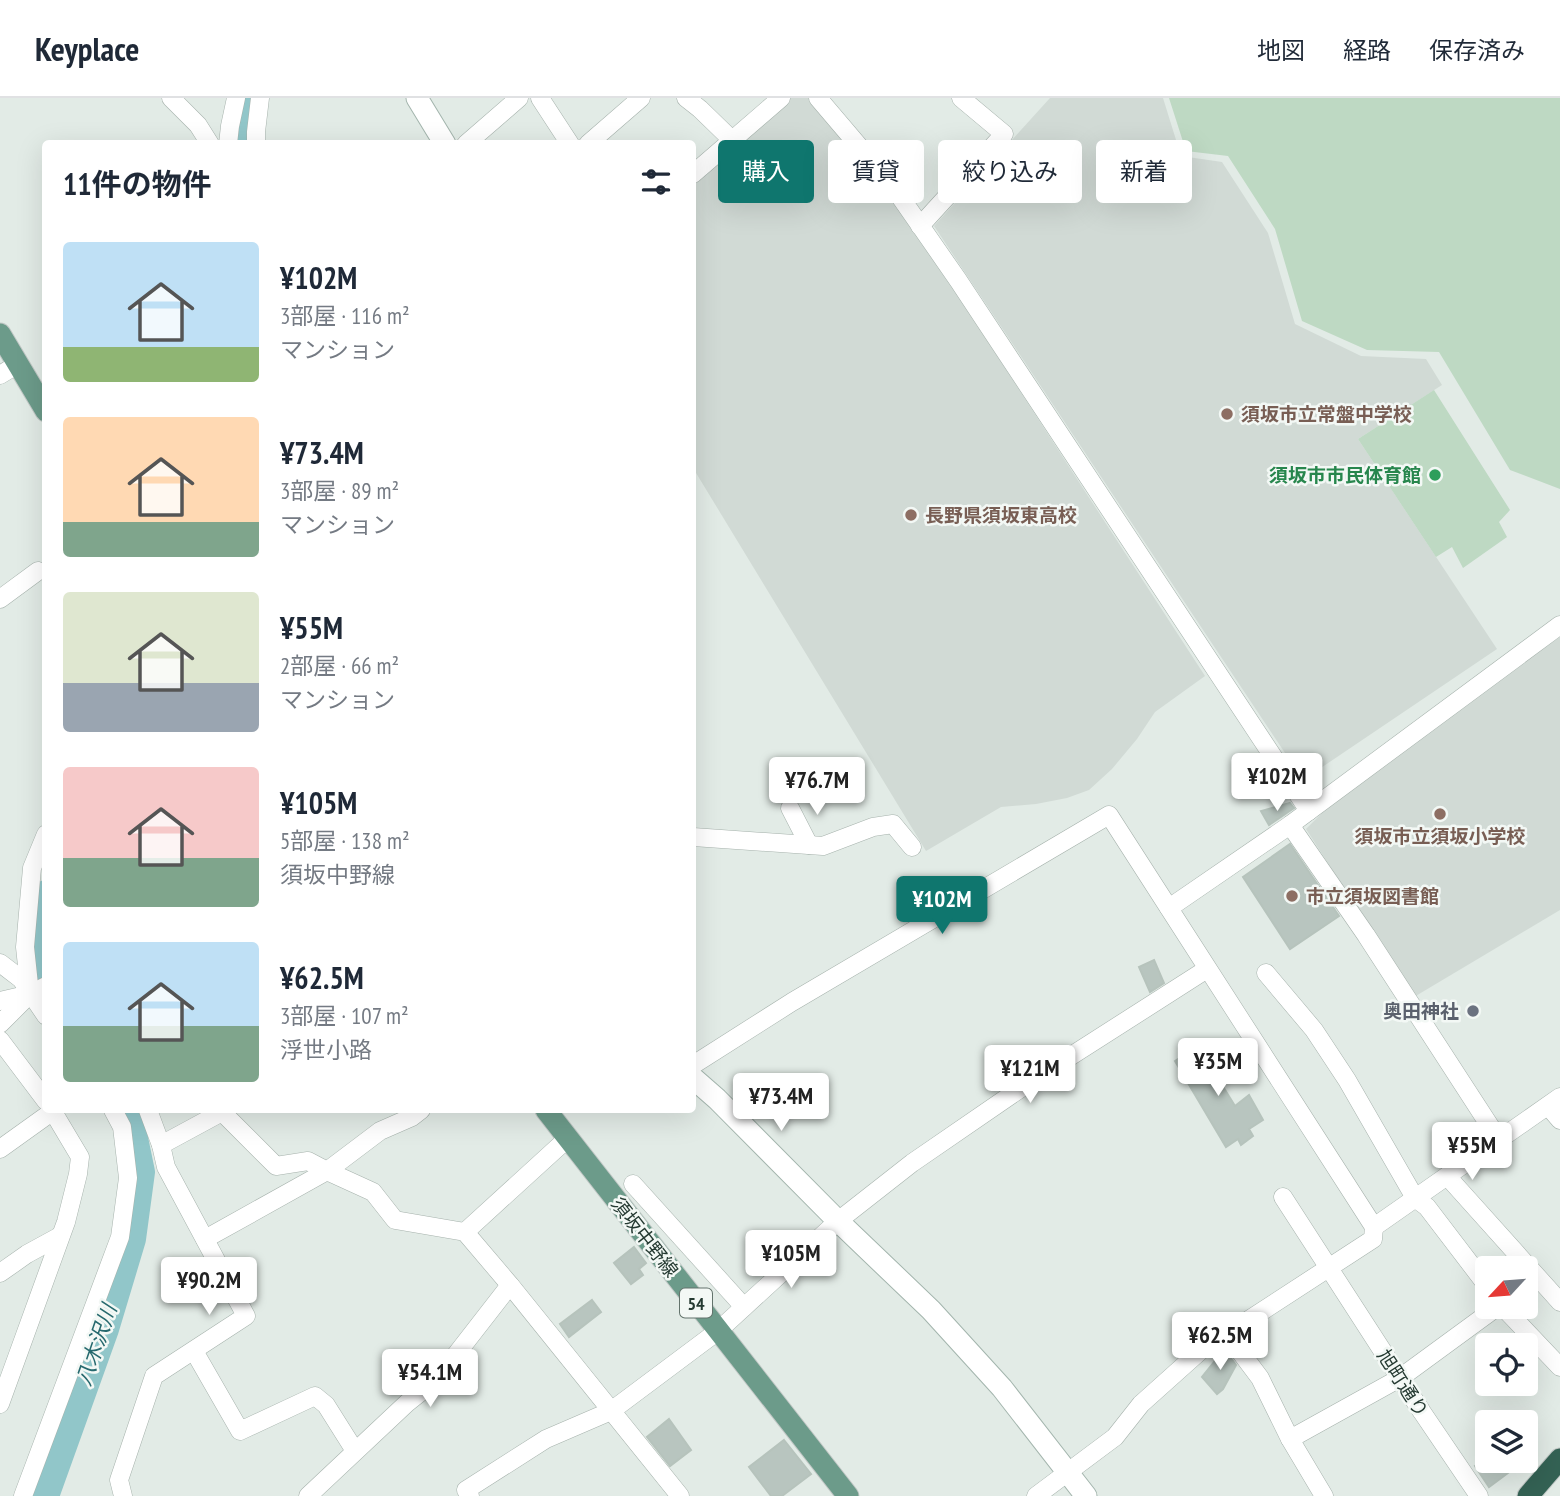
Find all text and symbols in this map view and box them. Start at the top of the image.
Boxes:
text: Keyplace [35,27,139,70]
text: 地図 [1257,35,1305,66]
text: 経路 [1343,35,1391,66]
text: 保存済み [1429,35,1525,66]
chip: 購入 [718,140,814,203]
chip: 賃貸 [828,140,924,203]
chip: 絞り込み [938,140,1082,203]
chip: 新着 [1096,140,1192,203]
icon: filters [637,163,675,201]
text: 11件の物件 [63,164,212,203]
text: ¥102M [280,258,357,297]
icon: home [119,270,203,354]
text: 3部屋 · 116 m² [280,301,410,330]
text: マンション [280,335,395,364]
place label: 須坂市立常盤中学校 [1241,402,1412,426]
marker: 須坂市立常盤中学校 [1219,406,1235,422]
text: ¥73.4M [280,433,364,472]
icon: home [119,445,203,529]
place label: 須坂市市民体育館 [1269,463,1421,487]
marker: 須坂市市民体育館 [1427,467,1443,483]
text: 3部屋 · 89 m² [280,476,399,505]
place label: 長野県須坂東高校 [925,503,1077,527]
marker: 長野県須坂東高校 [903,507,919,523]
text: マンション [280,510,395,539]
text: ¥55M [280,608,343,647]
icon: home [119,620,203,704]
text: 2部屋 · 66 m² [280,651,399,680]
text: マンション [280,685,395,714]
pin: ¥102M [1228,754,1326,813]
pin: ¥76.7M [760,758,874,817]
text: ¥102M [1247,761,1307,790]
text: ¥76.7M [785,765,849,794]
text: ¥105M [280,783,357,822]
icon: home [119,795,203,879]
marker: 須坂市立須坂小学校 [1432,806,1448,822]
place label: 須坂市立須坂小学校 [1354,824,1526,848]
text: 5部屋 · 138 m² [280,826,410,855]
text: 須坂中野線 [280,860,395,889]
pin: ¥102M [893,876,991,936]
text: ¥102M [912,884,972,913]
place label: 市立須坂図書館 [1306,884,1439,908]
marker: 市立須坂図書館 [1284,888,1300,904]
text: ¥62.5M [280,958,364,997]
icon: home [119,970,203,1054]
place label: 奥田神社 [1383,999,1459,1023]
text: 3部屋 · 107 m² [280,1001,409,1030]
marker: 奥田神社 [1465,1003,1481,1019]
text: 浮世小路 [280,1035,372,1064]
pin: ¥35M [1177,1038,1259,1098]
pin: ¥121M [981,1046,1079,1105]
text: ¥35M [1194,1046,1242,1075]
text: ¥121M [1000,1053,1060,1082]
pin: ¥73.4M [724,1074,838,1133]
text: ¥73.4M [749,1081,813,1110]
pin: ¥55M [1431,1122,1513,1182]
text: ¥55M [1448,1130,1496,1159]
street label: 須坂中野線 [606,1192,684,1282]
pin: ¥105M [742,1230,840,1290]
text: ¥105M [761,1238,821,1267]
north arrow [1475,1256,1538,1320]
map controls [1475,1256,1538,1473]
pin: ¥90.2M [152,1258,266,1317]
text: ¥90.2M [177,1265,241,1294]
road number: 54 [680,1288,712,1318]
water label: 八木沢川 [70,1299,123,1389]
pin: ¥62.5M [1163,1312,1277,1372]
text: ¥62.5M [1188,1320,1252,1349]
button: locate [1475,1333,1538,1396]
street label: 旭町通り [1372,1345,1434,1421]
pin: ¥54.1M [373,1350,487,1409]
text: ¥54.1M [398,1357,462,1386]
button: layers [1475,1410,1538,1473]

